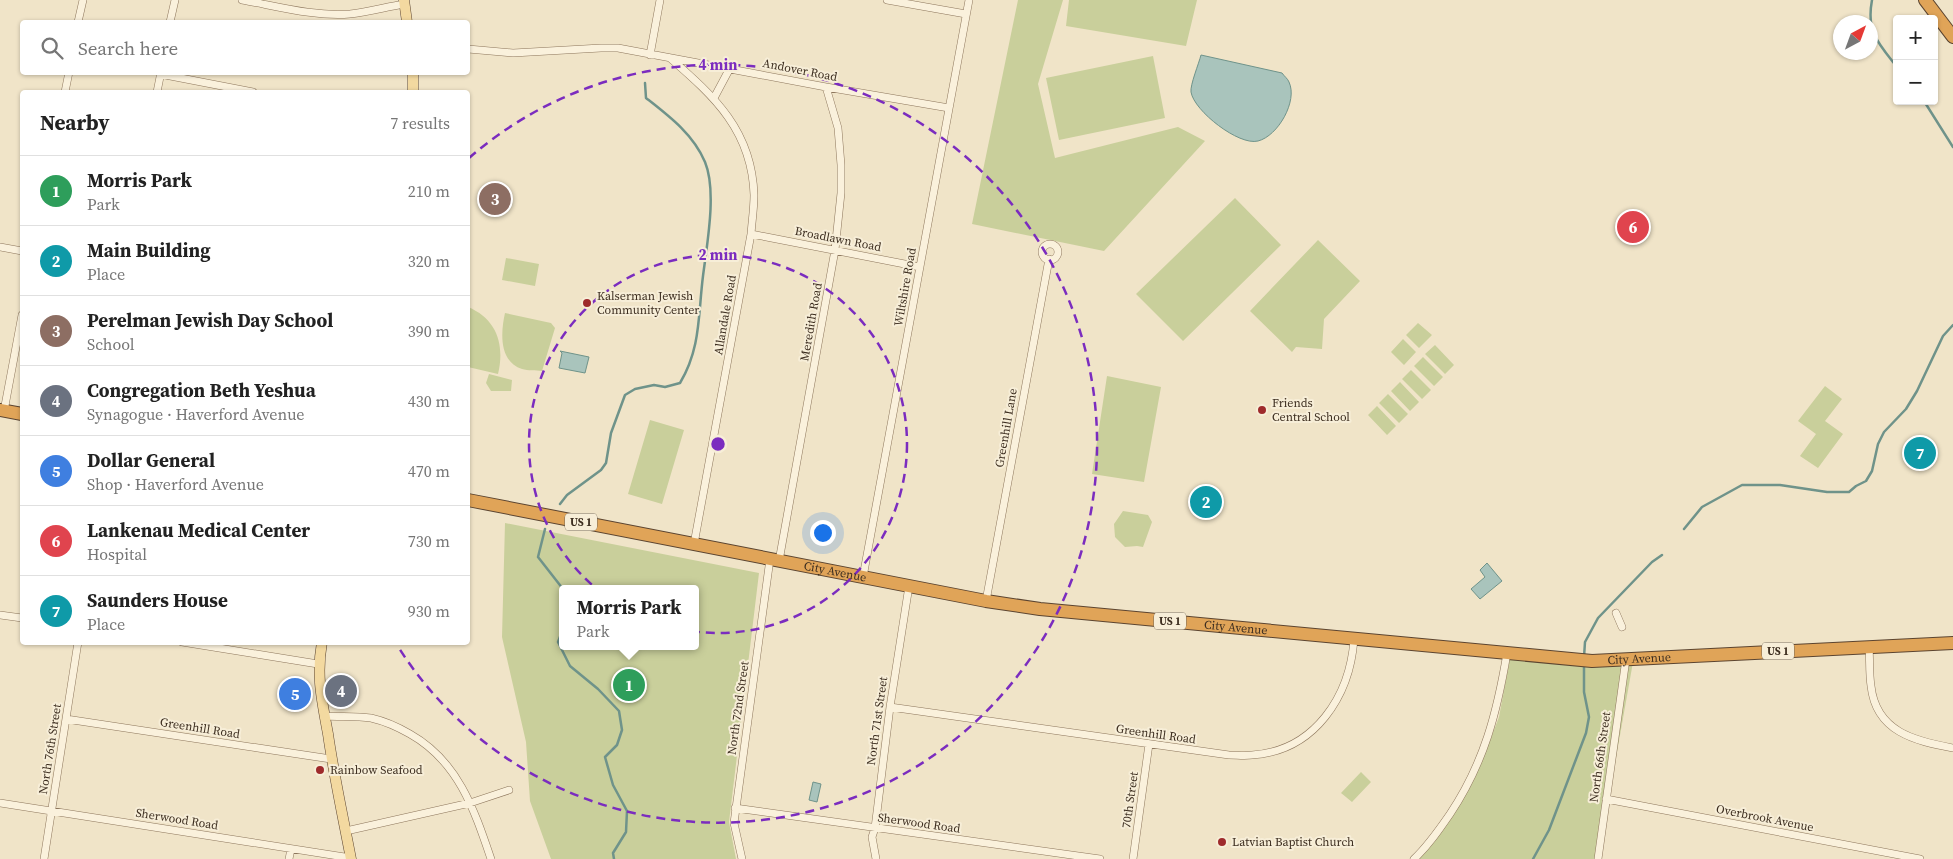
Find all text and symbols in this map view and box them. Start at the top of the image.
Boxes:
north arrow [1833,15,1878,60]
map controls [1893,15,1938,105]
button: + [1893,15,1938,60]
search box [20,20,470,75]
icon: search [38,34,66,62]
text: Search here [78,35,178,61]
text: 4 min [699,54,737,75]
street label: Andover Road [761,55,839,85]
button: − [1893,60,1938,105]
text: Nearby [40,108,110,137]
text: 7 results [390,112,450,134]
text: Morris Park [87,167,192,193]
text: 1 [52,180,60,202]
text: 210 m [408,180,450,202]
pin: 3 [479,180,511,218]
text: Park [87,193,120,215]
pin: 6 [1617,208,1649,246]
street label: Broadlawn Road [793,223,883,255]
text: Main Building [87,237,211,263]
text: 2 min [699,244,737,265]
street label: Wiltshire Road [890,246,920,327]
text: 2 [52,250,60,272]
text: 320 m [408,250,450,272]
text: Place [87,263,125,285]
street label: Allandale Road [710,274,740,356]
street label: Meredith Road [796,281,826,362]
place label: Kalserman Jewish Community Center [597,288,699,318]
marker: Kalserman Jewish Community Center [581,297,593,309]
text: Perelman Jewish Day School [87,307,333,333]
text: 3 [52,320,60,342]
text: 390 m [408,320,450,342]
text: School [87,333,135,355]
text: Congregation Beth Yeshua [87,377,316,403]
street label: Greenhill Lane [991,387,1021,469]
text: 4 [52,390,60,412]
text: 430 m [408,390,450,412]
place label: Friends Central School [1272,395,1350,425]
text: Synagogue · Haverford Avenue [87,403,304,425]
marker: Friends Central School [1256,404,1268,416]
pin: 7 [1904,434,1936,472]
centre of rings [709,435,727,453]
text: Dollar General [87,447,215,473]
text: 5 [52,460,60,482]
text: 470 m [408,460,450,482]
text: Shop · Haverford Avenue [87,473,264,495]
pin: 2 [1190,483,1222,521]
road number: US 1 [565,514,597,530]
text: Lankenau Medical Center [87,517,310,543]
your location [810,520,836,546]
text: 6 [52,530,60,552]
text: 730 m [408,530,450,552]
text: Hospital [87,543,147,565]
street label: City Avenue [802,558,868,585]
popup [559,585,699,650]
text: Saunders House [87,587,228,613]
text: Morris Park [577,594,681,620]
text: 7 [52,600,60,622]
text: 930 m [408,600,450,622]
road number: US 1 [1154,612,1186,630]
text: Place [87,613,125,635]
street label: City Avenue [1203,617,1268,638]
text: Park [577,620,609,642]
road number: US 1 [1762,642,1794,659]
street label: City Avenue [1607,649,1671,668]
street label: North 72nd Street [724,660,753,756]
pin: 1 [613,666,645,704]
pin: 4 [325,672,357,710]
pin: 5 [279,675,311,713]
street label: North 71st Street [863,676,891,766]
street label: North 76th Street [35,703,65,795]
street label: North 66th Street [1586,711,1614,803]
street label: Greenhill Road [159,714,241,742]
street label: Greenhill Road [1115,720,1197,748]
place label: Rainbow Seafood [330,762,423,778]
marker: Rainbow Seafood [314,764,326,776]
street label: 70th Street [1118,771,1142,829]
street label: Overbrook Avenue [1715,801,1815,835]
street label: Sherwood Road [135,805,220,833]
street label: Sherwood Road [877,809,962,837]
place label: Latvian Baptist Church [1232,834,1354,850]
marker: Latvian Baptist Church [1216,836,1228,848]

